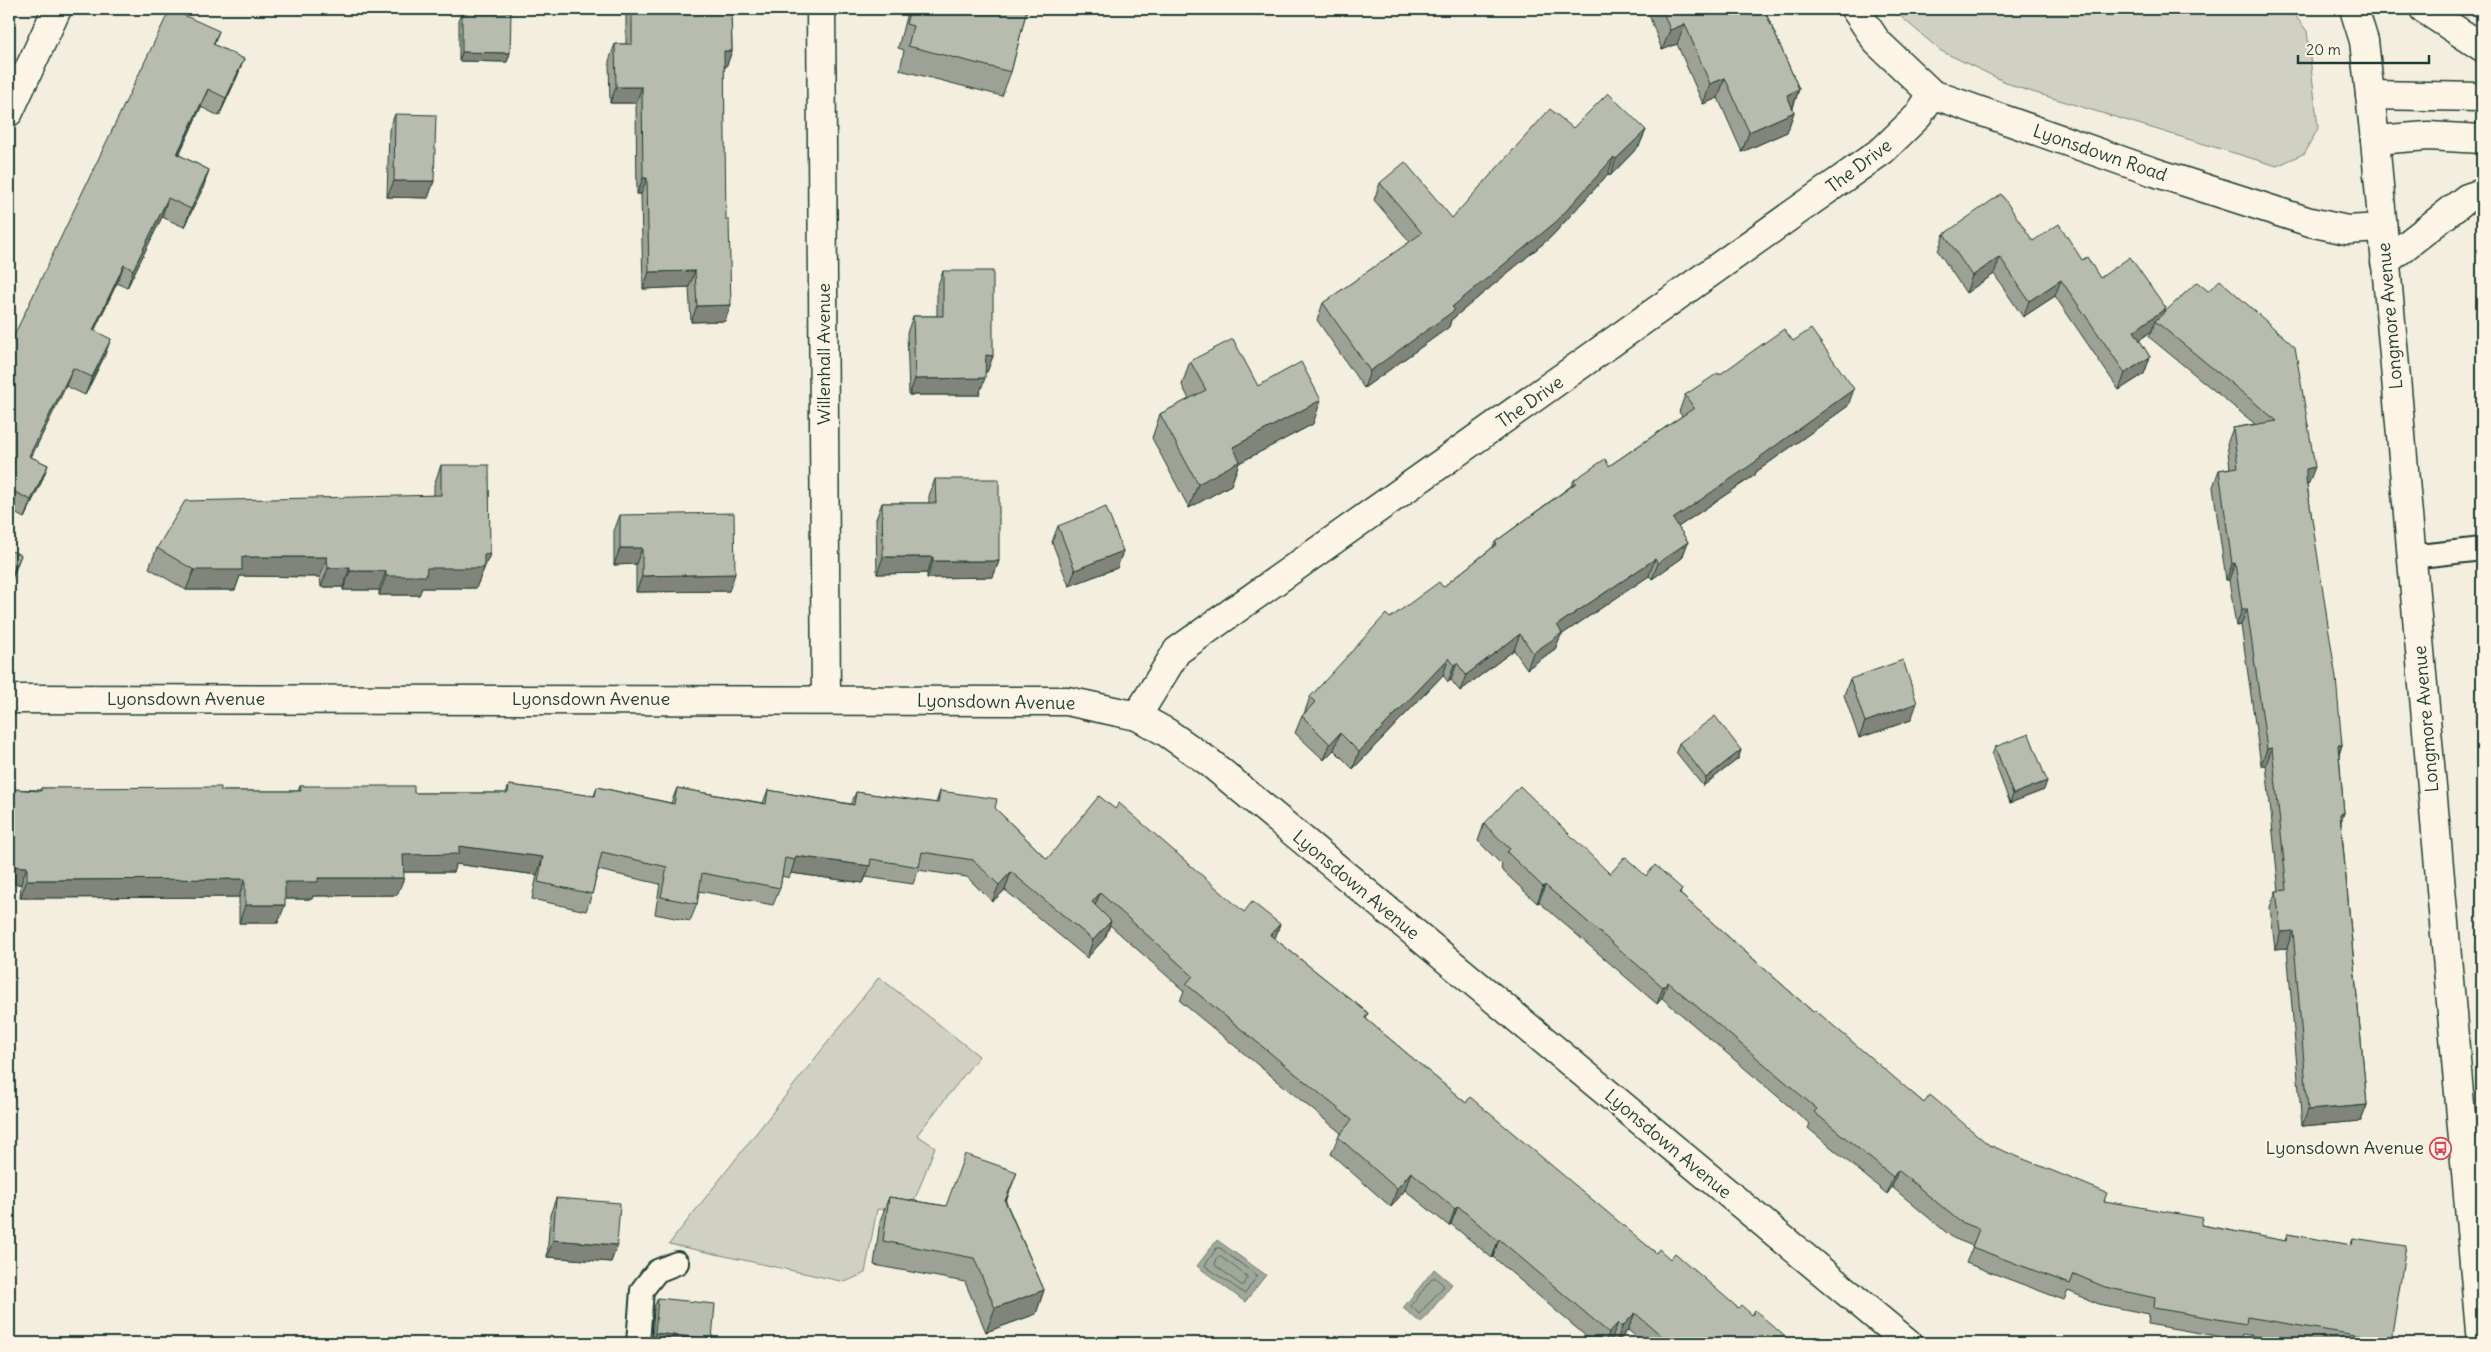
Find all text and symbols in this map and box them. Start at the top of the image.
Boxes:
scale bar [2298,32,2430,64]
text: 20 m [2306,40,2341,59]
street label: Lyonsdown Road [2030,119,2171,186]
street label: The Drive [1821,133,1896,198]
street label: Longmore Avenue [2372,242,2407,390]
street label: Willenhall Avenue [812,283,835,425]
street label: The Drive [1492,370,1568,433]
street label: Longmore Avenue [2408,645,2443,793]
street label: Lyonsdown Avenue [107,687,265,710]
street label: Lyonsdown Avenue [512,687,670,710]
street label: Lyonsdown Avenue [917,689,1075,714]
street label: Lyonsdown Avenue [1288,825,1424,944]
street label: Lyonsdown Avenue [1600,1084,1736,1203]
place label: Lyonsdown Avenue [2266,1136,2424,1159]
bus stop icon: Lyonsdown Avenue [2428,1136,2452,1160]

